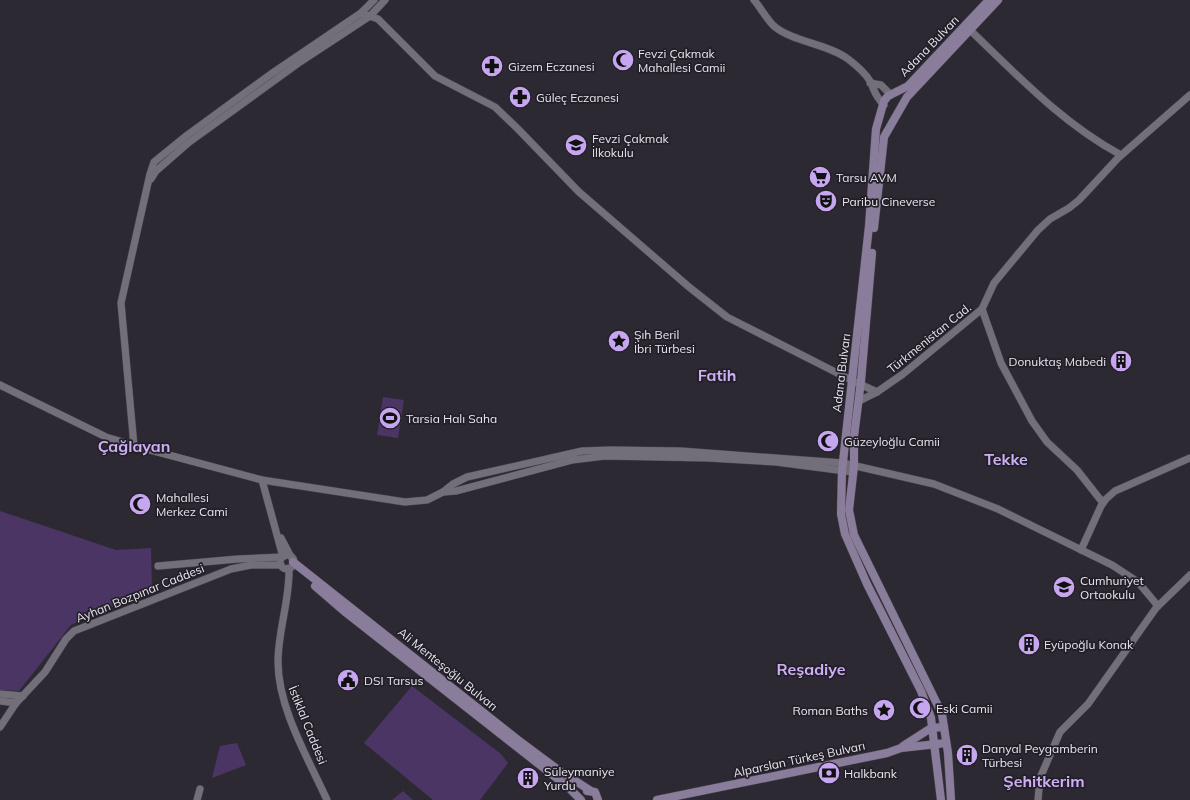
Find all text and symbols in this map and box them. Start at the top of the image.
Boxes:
street label: Adana Bulvarı [896,12,962,80]
place label: Fevzi Çakmak Mahallesi Camii [638,46,726,75]
mosque icon: Fevzi Çakmak Mahallesi Camii [610,47,636,73]
pharmacy icon: Gizem Eczanesi [479,53,505,79]
place label: Gizem Eczanesi [508,59,595,74]
pharmacy icon: Güleç Eczanesi [507,84,533,110]
place label: Güleç Eczanesi [536,90,619,105]
place label: Fevzi Çakmak İlkokulu [592,131,670,160]
school or university icon: Fevzi Çakmak İlkokulu [563,132,589,158]
supermarket icon: Tarsu AVM [807,164,833,190]
place label: Tarsu AVM [836,170,897,185]
theatre icon: Paribu Cineverse [813,188,839,214]
place label: Paribu Cineverse [842,194,935,209]
street label: Türkmenistan Cad. [884,300,974,376]
place label: Şıh Beril İbri Türbesi [634,327,695,356]
place icon: Şıh Beril İbri Türbesi [606,328,632,354]
street label: Adana Bulvarı [829,333,853,413]
building icon: Donuktaş Mabedi [1108,348,1134,374]
place label: Donuktaş Mabedi [1008,354,1106,369]
district label: Fatih [698,365,736,385]
sports icon: Tarsia Halı Saha [377,405,403,431]
place label: Tarsia Halı Saha [406,411,497,426]
mosque icon: Güzeyloğlu Camii [815,428,841,454]
place label: Güzeyloğlu Camii [844,434,940,449]
district label: Çağlayan [98,436,170,456]
district label: Tekke [984,449,1028,469]
place label: Mahallesi Merkez Cami [156,490,228,519]
mosque icon: Mahallesi Merkez Cami [127,491,153,517]
street label: Ayhan Bozpınar Caddesi [74,560,207,626]
place label: Cumhuriyet Ortaokulu [1080,573,1144,602]
school or university icon: Cumhuriyet Ortaokulu [1051,574,1077,600]
street label: Ali Menteşoğlu Bulvarı [395,624,501,714]
building icon: Eyüpoğlu Konak [1016,631,1042,657]
place label: Eyüpoğlu Konak [1044,637,1134,652]
district label: Reşadiye [776,659,846,679]
public building icon: DSI Tarsus [335,667,361,693]
place label: DSI Tarsus [364,673,423,688]
street label: İstiklal Caddesi [285,684,331,767]
mosque icon: Eski Camii [907,695,933,721]
place icon: Roman Baths [871,697,897,723]
place label: Eski Camii [936,701,993,716]
place label: Roman Baths [793,703,868,718]
street label: Alparslan Türkeş Bulvarı [732,738,866,780]
place label: Danyal Peygamberin Türbesi [982,741,1098,770]
building icon: Danyal Peygamberin Türbesi [954,742,980,768]
bank icon: Halkbank [816,760,842,786]
place label: Süleymaniye Yurdu [543,764,615,793]
building icon: Süleymaniye Yurdu [515,765,541,791]
place label: Halkbank [844,766,898,781]
district label: Şehitkerim [1003,771,1085,791]

